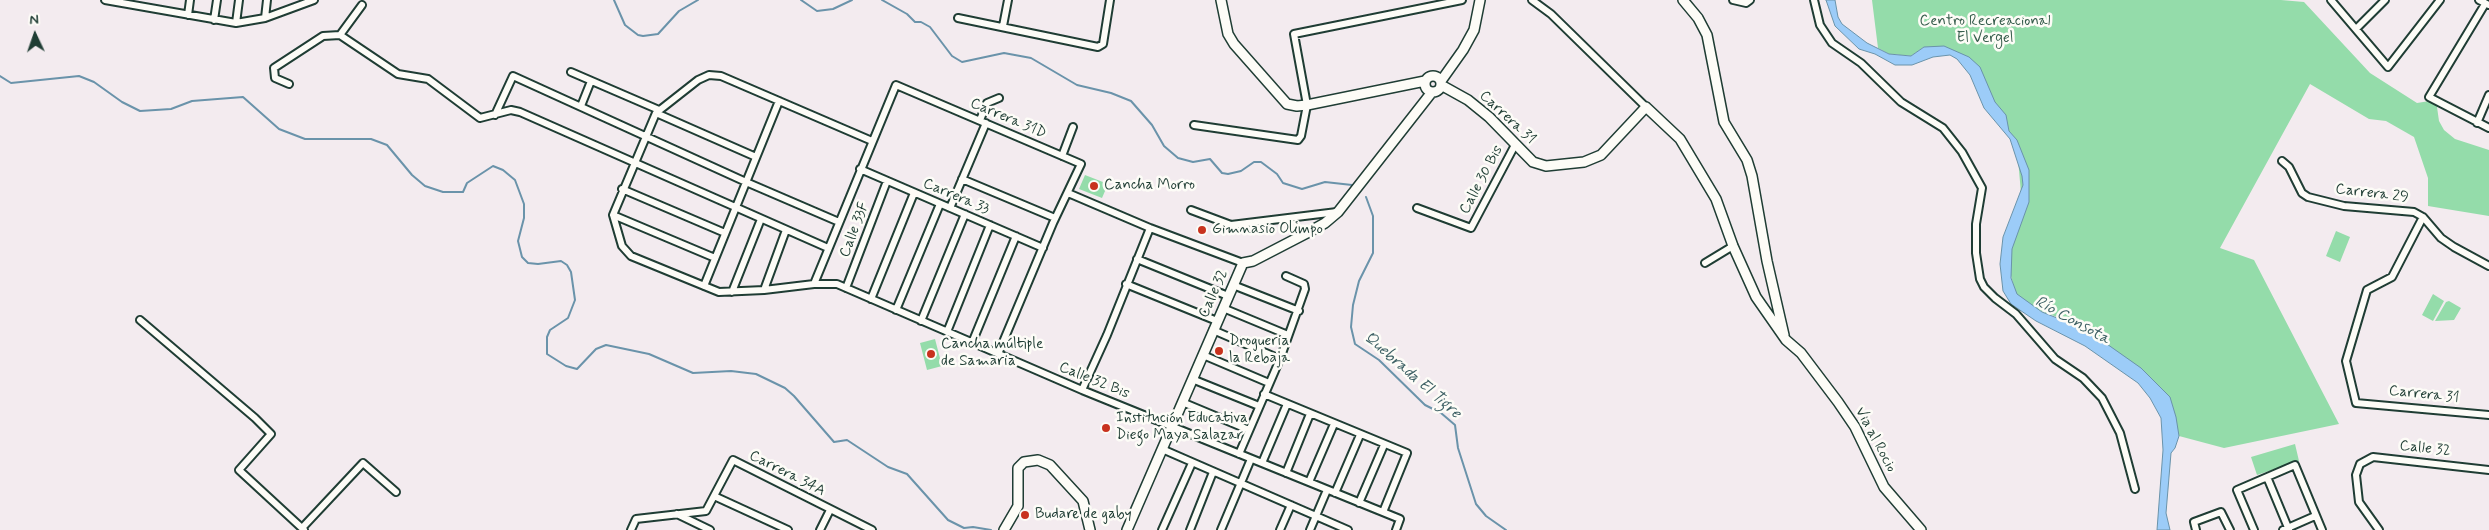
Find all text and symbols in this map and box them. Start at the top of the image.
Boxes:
north arrow [10,10,60,60]
text: N [29,11,39,29]
park label: Centro Recreacional El Vergel [1920,13,2050,48]
street label: Carrera 31 [1475,87,1539,149]
street label: Carrera 31D [967,95,1049,143]
street label: Calle 30 Bis [1456,143,1508,217]
street label: Carrera 33 [920,175,992,219]
place label: Cancha Morro [1104,177,1195,195]
marker: Cancha Morro [1088,180,1100,192]
street label: Carrera 29 [2334,181,2410,207]
street label: Calle 33F [836,200,874,260]
place label: Gimnasio Olimpo [1212,221,1323,239]
marker: Gimnasio Olimpo [1196,224,1208,236]
street label: Calle 32 [1195,267,1233,321]
water label: Río Consota [2031,293,2113,349]
water label: Quebrada El Tigre [1359,329,1465,423]
place label: Drogueria la Rebaja [1229,333,1290,368]
place label: Cancha múltiple de Samaria [941,336,1043,371]
marker: Drogueria la Rebaja [1213,345,1225,357]
marker: Cancha múltiple de Samaria [925,348,937,360]
street label: Calle 32 Bis [1056,359,1132,403]
street label: Carrera 31 [2388,382,2460,408]
street label: Via al Rocio [1850,404,1900,476]
place label: Institución Educativa Diego Maya Salazar [1116,410,1248,445]
marker: Institución Educativa Diego Maya Salazar [1100,422,1112,434]
street label: Calle 32 [2399,437,2451,461]
street label: Carrera 34A [746,447,828,501]
place label: Budare de gaby [1035,506,1132,524]
marker: Budare de gaby [1019,509,1031,521]

